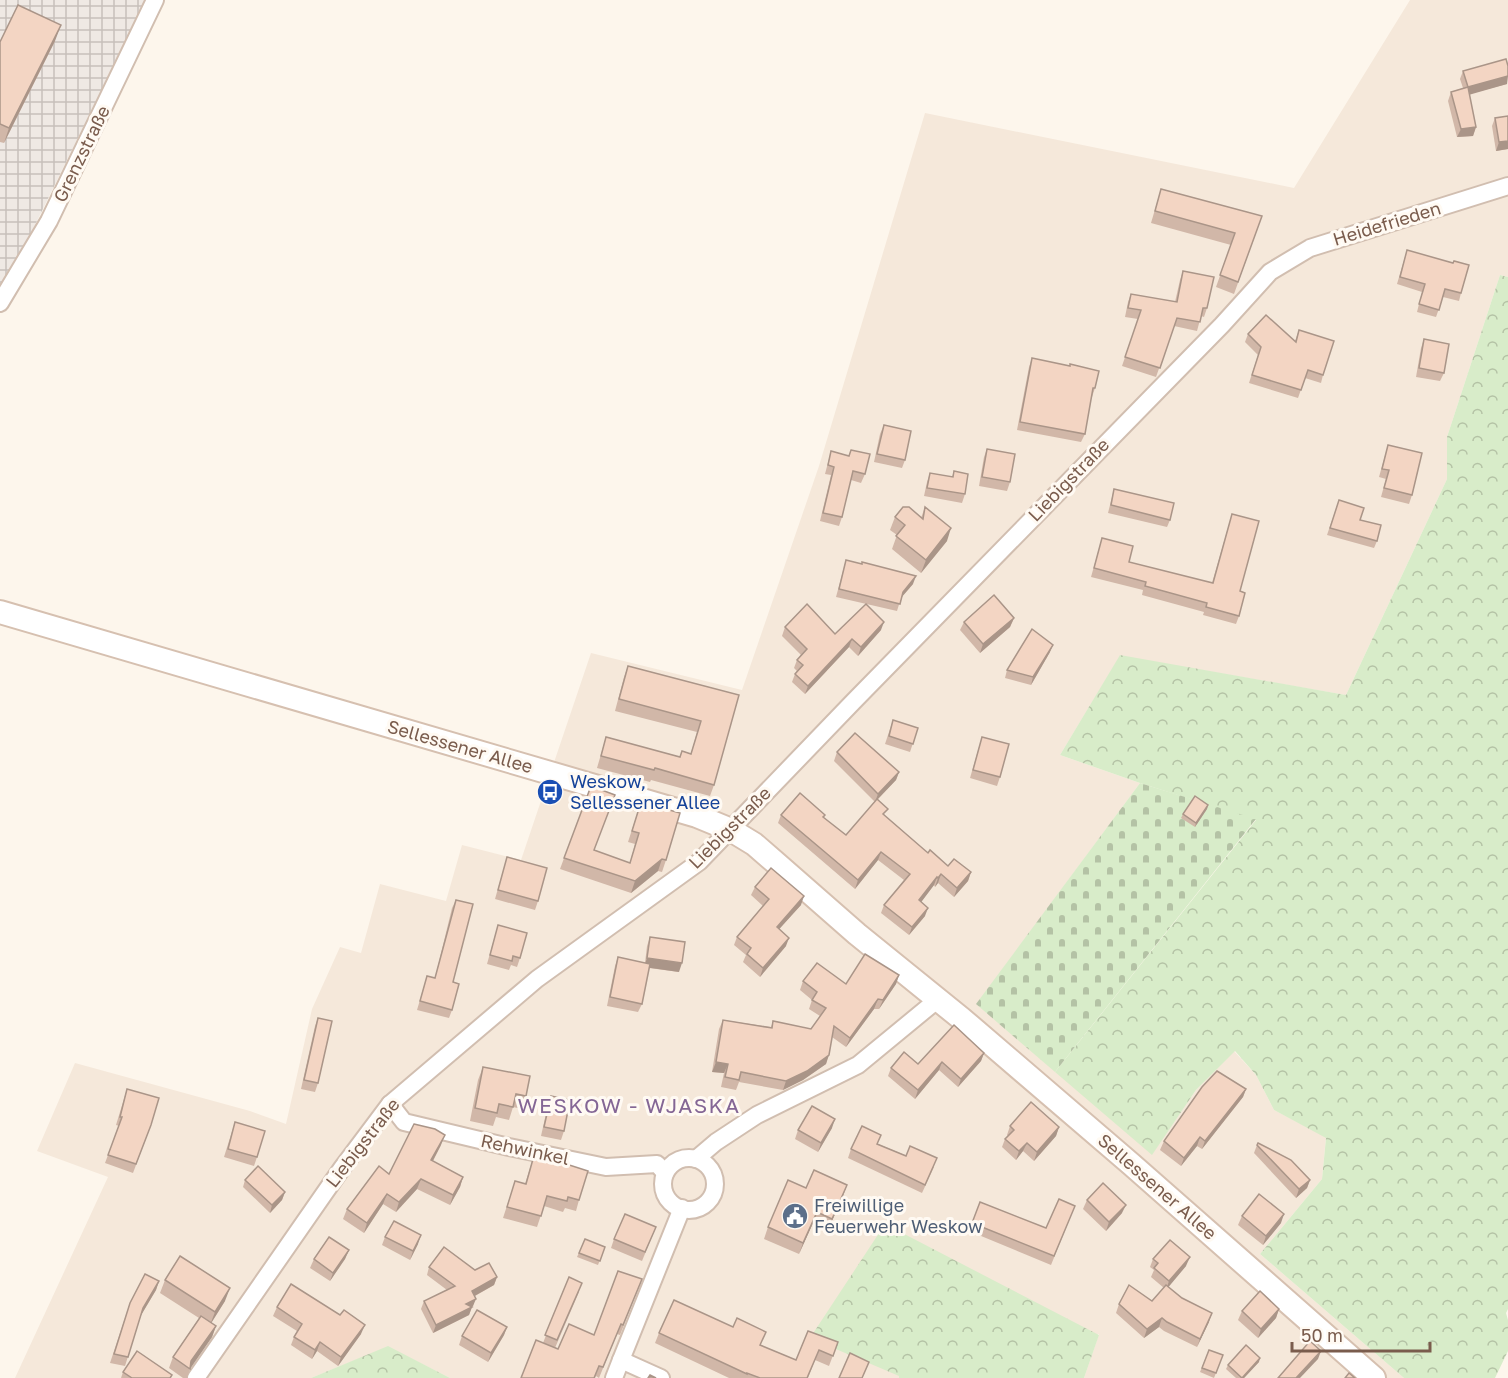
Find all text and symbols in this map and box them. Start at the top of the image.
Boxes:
street label: Grenzstraße [48,102,114,206]
street label: Heidefrieden [1330,196,1443,250]
street label: Liebigstraße [1023,433,1113,525]
street label: Sellessener Allee [385,715,536,777]
place label: Weskow, Sellessener Allee [570,770,720,813]
bus stop icon: Weskow, Sellessener Allee [535,777,565,807]
street label: Liebigstraße [684,782,775,873]
district label: WESKOW - WJASKA [517,1092,741,1118]
street label: Liebigstraße [321,1093,404,1191]
street label: Rehwinkel [479,1129,572,1169]
street label: Sellessener Allee [1094,1129,1222,1244]
place label: Freiwillige Feuerwehr Weskow [814,1194,983,1237]
public building icon: Freiwillige Feuerwehr Weskow [780,1201,810,1231]
scale bar [1292,1315,1430,1353]
text: 50 m [1301,1324,1343,1346]

